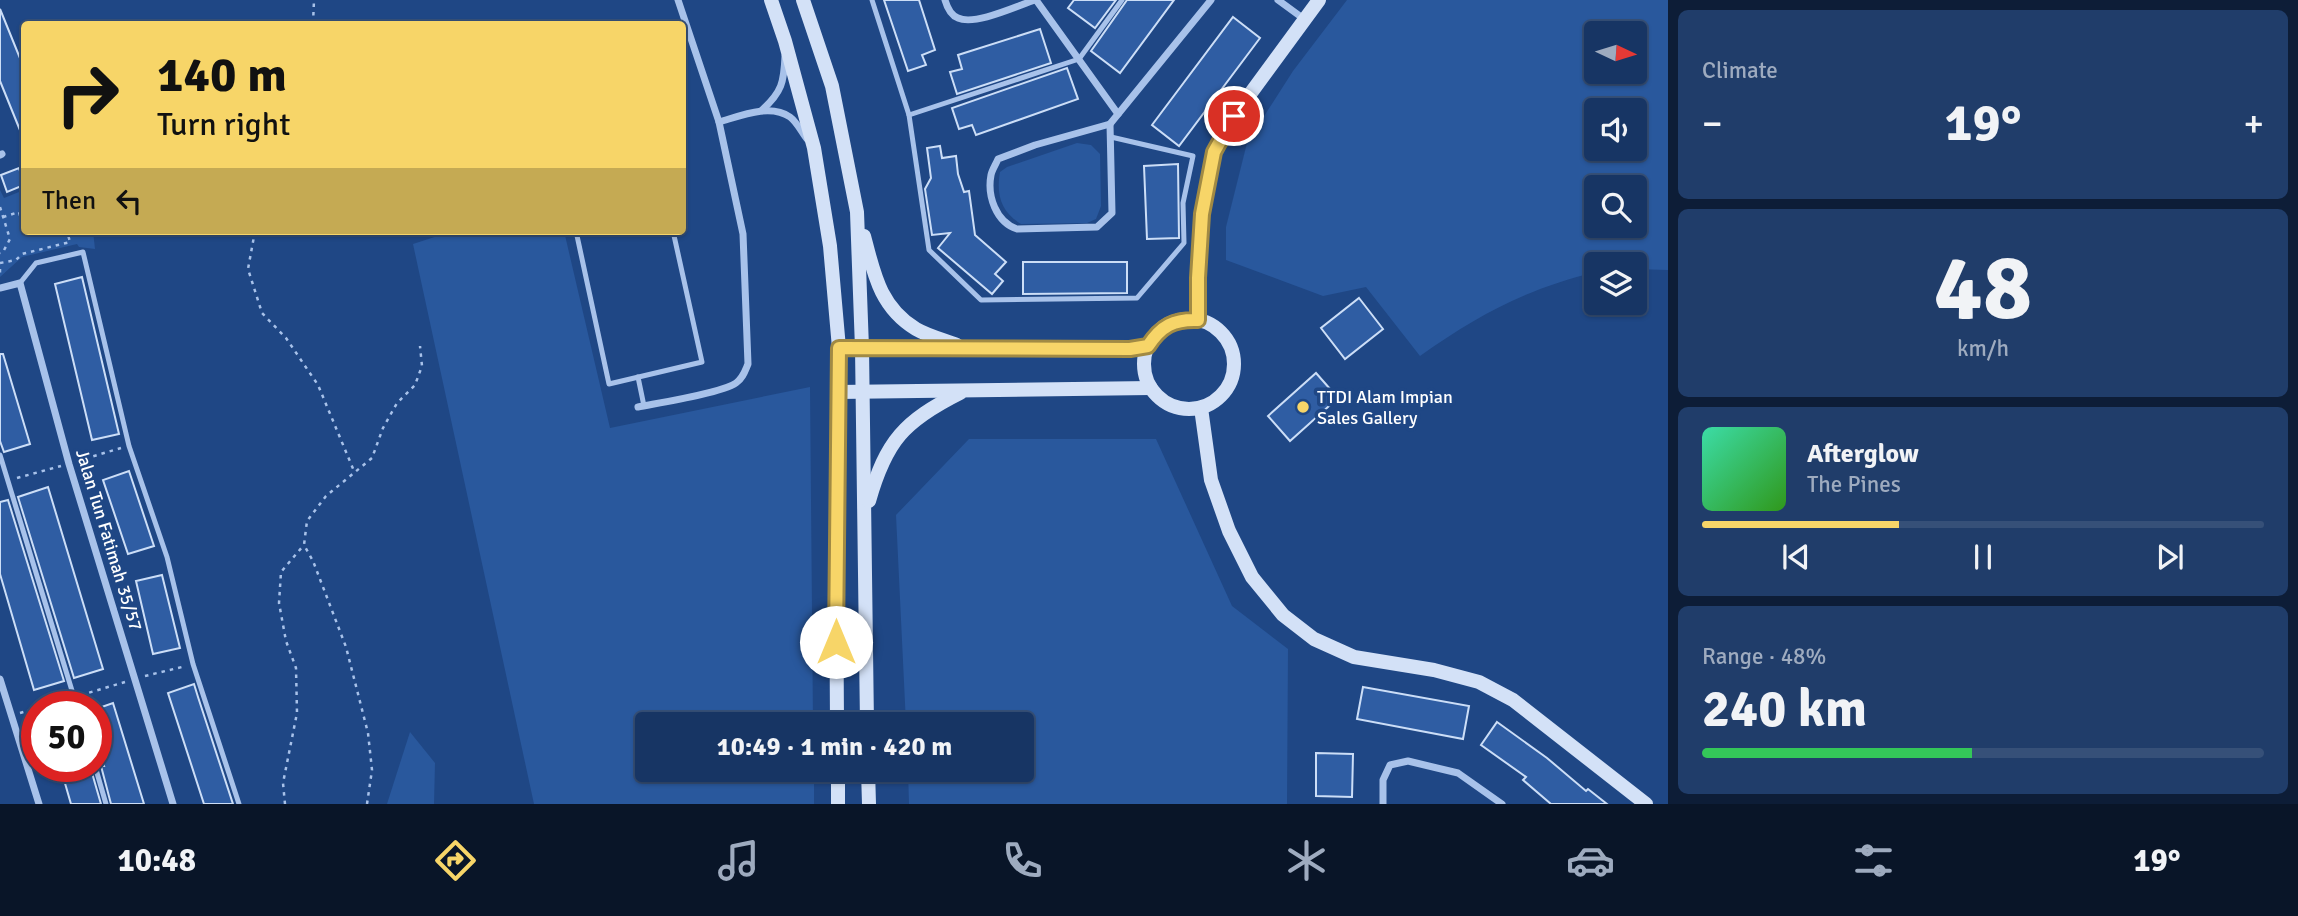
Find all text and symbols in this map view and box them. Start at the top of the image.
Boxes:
north arrow [1584,21,1647,84]
map controls [1584,21,1647,315]
text: 140 m [157,45,287,105]
icon: right [42,49,133,140]
text: Climate [1702,56,1778,85]
pin [1204,86,1264,146]
text: 19° [1945,91,2021,155]
icon: arrive [1215,97,1253,135]
button: sound [1584,98,1647,161]
text: − [1702,100,1723,147]
text: + [2243,100,2264,147]
text: Turn right [157,105,290,144]
button: search [1584,175,1647,238]
icon: left [110,182,148,220]
text: Then [42,185,96,217]
text: 48 [1934,232,2032,345]
button: layers [1584,252,1647,315]
text: km/h [1957,334,2009,363]
place label: TTDI Alam Impian Sales Gallery [1317,386,1453,429]
marker: TTDI Alam Impian Sales Gallery [1295,399,1311,415]
text: Afterglow [1807,438,1919,470]
street label: Jalan Tun Fatimah 35/57 [71,447,147,633]
text: The Pines [1807,470,1901,499]
icon: previous [1777,538,1815,576]
icon: pause [1964,538,2002,576]
icon: next [2151,538,2189,576]
position arrow [799,605,873,679]
text: Range · 48% [1702,642,1826,671]
text: 240 km [1702,677,1867,741]
speed limit sign: 50 [21,691,112,782]
text: 10:49 · 1 min · 420 m [717,731,952,763]
icon: directions [431,836,480,885]
icon: music [714,836,763,885]
icon: phone [998,836,1047,885]
icon: climate [1282,836,1331,885]
icon: car [1566,836,1615,885]
icon: filters [1849,836,1898,885]
text: 10:48 [117,841,196,880]
text: 19° [2133,841,2181,880]

